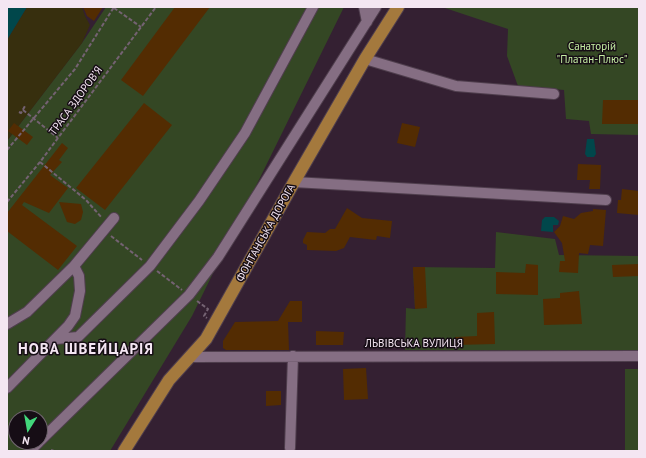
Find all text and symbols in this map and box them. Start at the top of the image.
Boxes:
park label: Санаторій "Платан-Плюс" [557,40,627,66]
street label: ТРАСА ЗДОРОВ’Я [47,64,105,138]
street label: ФОНТАНСЬКА ДОРОГА [234,182,298,284]
street label: ЛЬВІВСЬКА ВУЛИЦЯ [365,337,463,351]
district label: НОВА ШВЕЙЦАРІЯ [18,341,154,359]
north arrow [8,410,48,450]
text: N [21,433,31,448]

